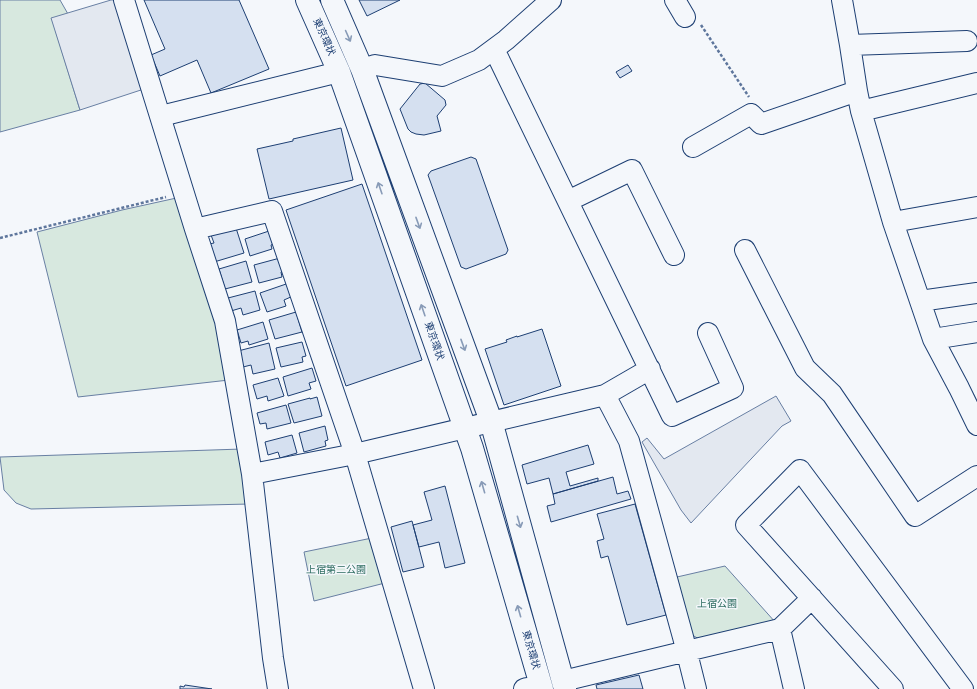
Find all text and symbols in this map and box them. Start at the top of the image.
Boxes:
street label: 東京環状 [310,16,338,58]
one-way arrow [344,29,352,41]
one-way arrow [376,181,383,194]
one-way arrow [415,216,423,228]
one-way arrow [419,304,426,317]
street label: 東京環状 [422,320,446,362]
one-way arrow [459,338,467,350]
one-way arrow [479,480,486,493]
one-way arrow [516,515,523,528]
park label: 上宿第二公園 [306,564,366,576]
park label: 上宿公園 [697,598,737,610]
one-way arrow [515,605,522,618]
street label: 東京環状 [520,629,542,671]

